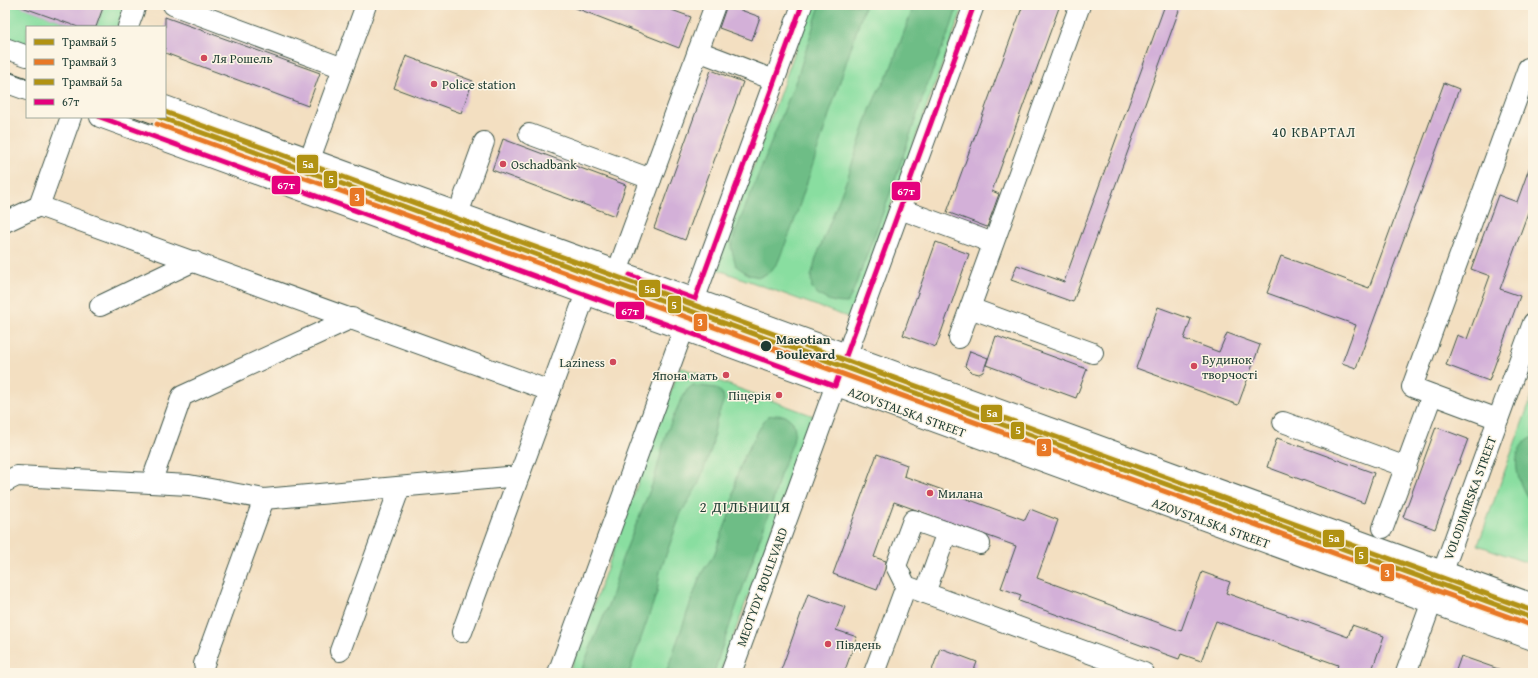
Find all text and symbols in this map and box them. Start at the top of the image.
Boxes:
legend [26,26,166,118]
text: Трамвай 5 [62,33,117,50]
place label: Ля Рошель [212,49,273,68]
text: Трамвай 3 [62,53,117,70]
marker: Ля Рошель [199,53,209,63]
text: Трамвай 5а [62,73,123,90]
place label: Police station [442,75,516,94]
marker: Police station [429,79,439,89]
text: 67т [62,93,80,110]
district label: 40 КВАРТАЛ [1272,122,1356,142]
line badge: 5а [296,154,319,174]
place label: Oschadbank [511,155,577,174]
text: 5а [302,156,314,172]
marker: Oschadbank [498,159,508,169]
line badge: 5 [323,170,338,189]
text: 5 [328,171,334,187]
line badge: 67т [271,175,301,195]
text: 67т [277,177,295,193]
line badge: 67т [891,181,921,201]
text: 67т [897,183,915,199]
line badge: 3 [349,187,365,207]
text: 3 [354,189,360,205]
line badge: 5а [638,279,661,298]
text: 5а [644,281,656,297]
line badge: 5 [667,295,682,314]
text: 5 [671,297,677,313]
line badge: 67т [615,301,645,320]
text: 67т [621,303,639,319]
line badge: 3 [693,313,708,332]
text: 3 [697,314,703,330]
place label: Maeotian Boulevard [776,330,836,364]
marker: Maeotian Boulevard [759,339,773,353]
place label: Будинок творчості [1202,350,1258,384]
place label: Laziness [559,353,605,372]
marker: Laziness [608,357,618,367]
marker: Будинок творчості [1189,361,1199,371]
place label: Япона мать [651,366,718,385]
marker: Япона мать [721,370,731,380]
street label: AZOVSTALSKA STREET [845,382,969,442]
place label: Піцерія [728,386,771,405]
marker: Піцерія [774,390,784,400]
line badge: 5а [980,404,1003,423]
text: 5а [986,405,998,421]
line badge: 5 [1010,421,1025,440]
text: 5 [1015,422,1021,438]
street label: VOLODIMIRSKA STREET [1439,433,1501,563]
line badge: 3 [1036,438,1052,457]
text: 3 [1041,439,1047,455]
place label: Милана [938,484,984,503]
marker: Милана [925,488,935,498]
street label: AZOVSTALSKA STREET [1149,493,1273,553]
district label: 2 ДІЛЬНИЦЯ [699,496,791,517]
street label: MEOTYDY BOULEVARD [732,525,792,649]
line badge: 5а [1322,529,1345,548]
text: 5а [1328,530,1340,546]
line badge: 5 [1354,546,1369,565]
text: 5 [1358,547,1364,563]
line badge: 3 [1380,563,1395,582]
text: 3 [1384,565,1390,581]
place label: Південь [836,635,881,654]
marker: Південь [823,639,833,649]

